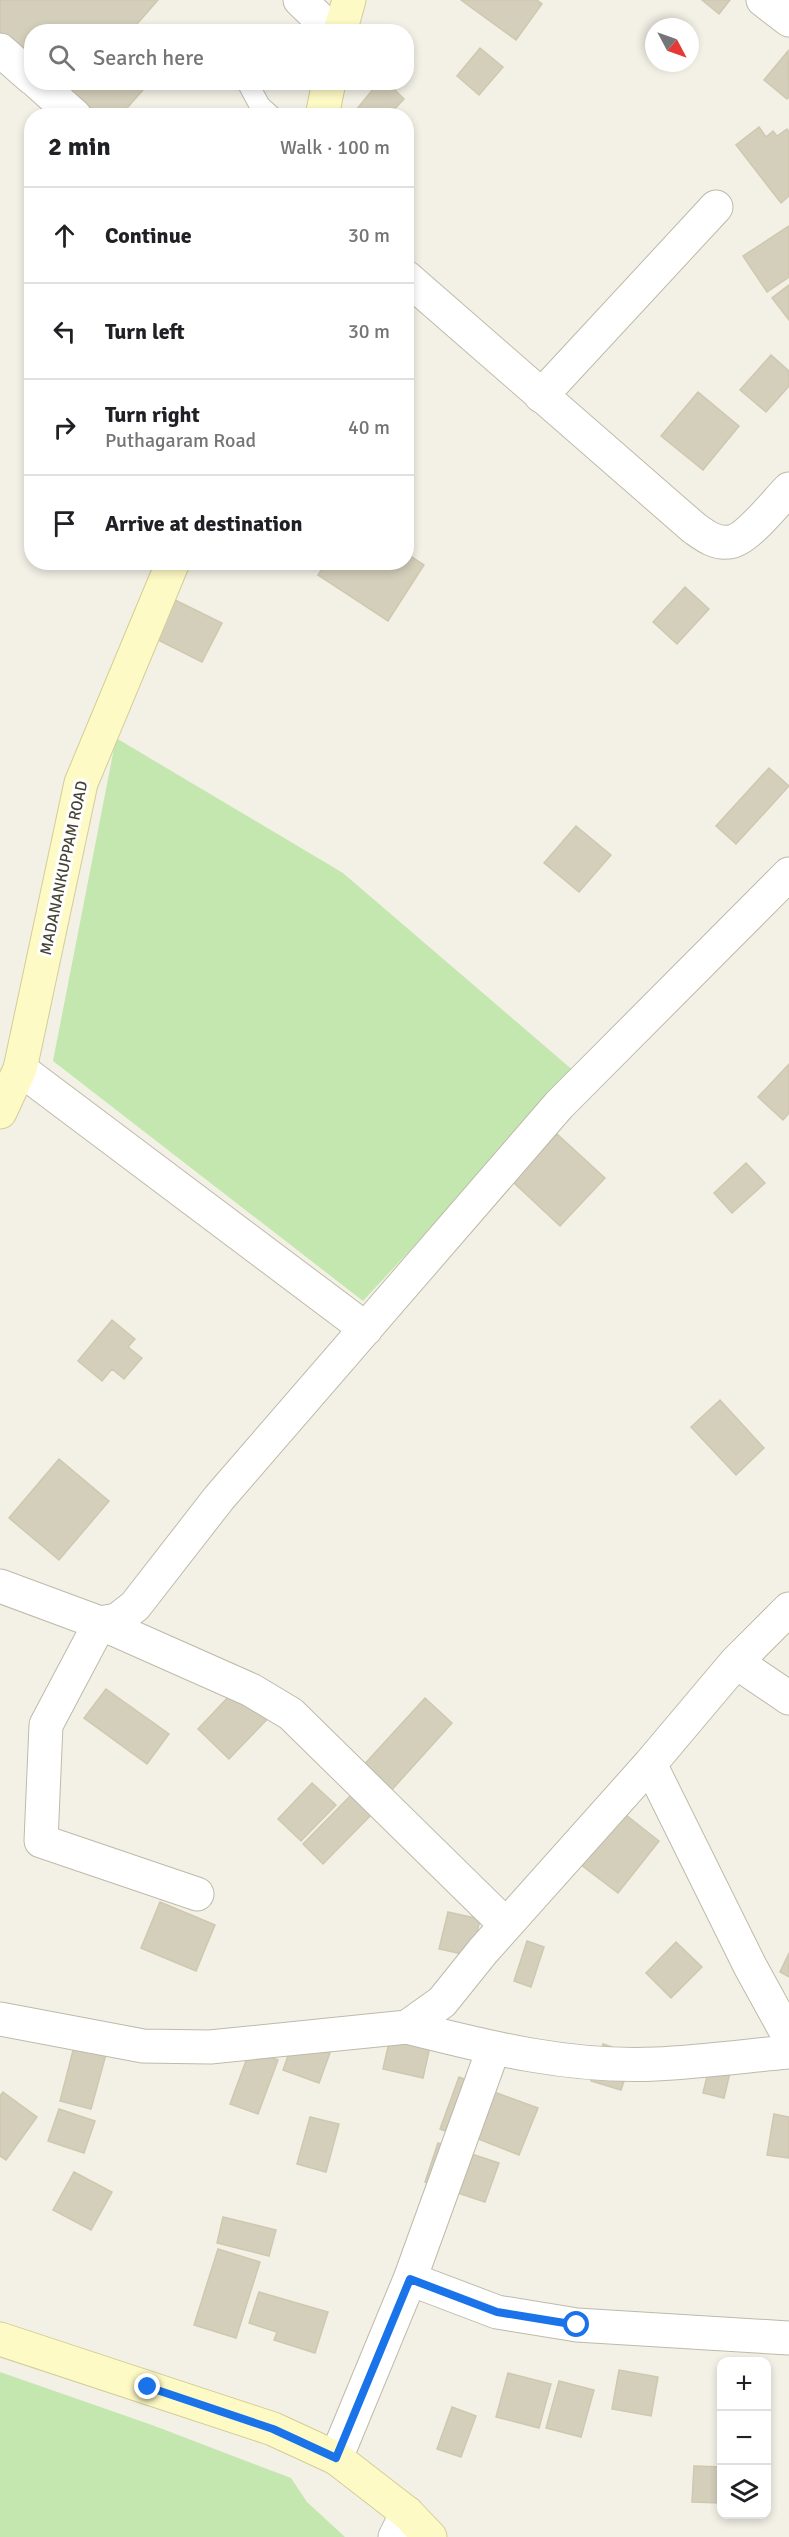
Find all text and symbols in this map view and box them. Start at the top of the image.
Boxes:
north arrow [645,18,699,72]
search box [24,24,414,90]
icon: search [45,41,78,74]
text: Search here [93,44,204,71]
text: 2 min [48,131,111,163]
text: Walk · 100 m [280,135,390,160]
icon: ahead [48,219,81,252]
text: Continue [105,222,192,249]
text: 30 m [348,223,390,248]
icon: left [48,315,81,348]
text: Turn left [105,318,185,345]
text: 30 m [348,319,390,344]
text: Turn right [105,401,200,428]
icon: right [48,411,81,444]
text: 40 m [348,415,390,440]
text: Puthagaram Road [105,428,256,453]
icon: arrive [48,507,81,540]
text: Arrive at destination [105,510,302,537]
street label: MADANANKUPPAM ROAD [36,779,92,957]
route start [563,2311,589,2337]
map controls [717,2357,771,2519]
button: + [717,2357,771,2411]
route end [134,2373,160,2399]
button: − [717,2411,771,2465]
button: layers [717,2465,771,2519]

